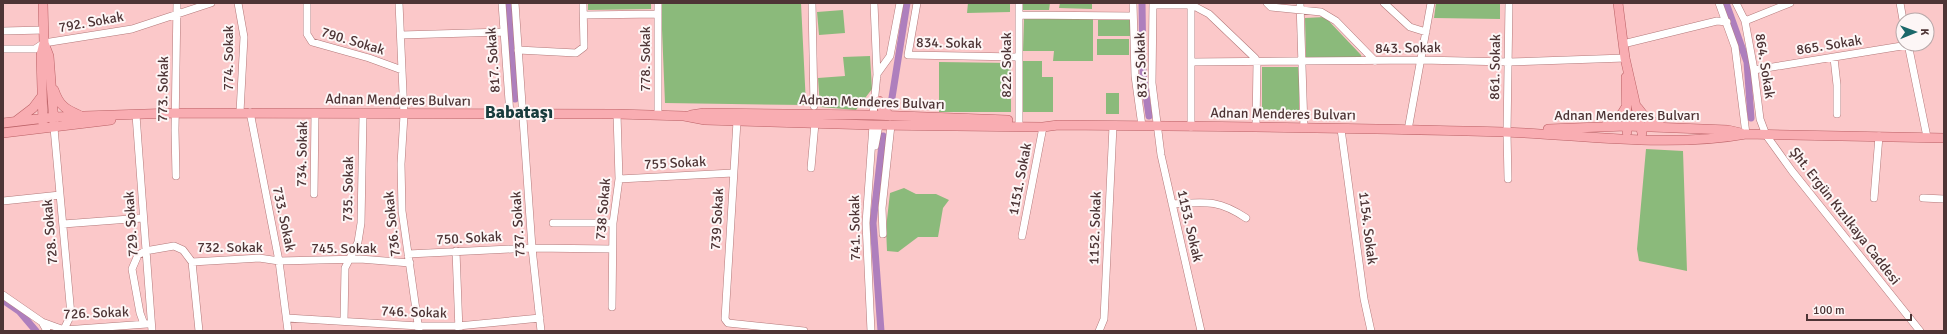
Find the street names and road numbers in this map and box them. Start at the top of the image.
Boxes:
street label: 792. Sokak [57,8,125,36]
street label: 790. Sokak [319,23,387,59]
street label: 774. Sokak [220,25,237,91]
street label: 778. Sokak [637,26,654,92]
street label: 817. Sokak [482,27,504,93]
street label: 865. Sokak [1795,31,1863,59]
street label: 822. Sokak [998,32,1015,98]
street label: 837. Sokak [1131,32,1151,98]
street label: 864. Sokak [1751,32,1779,100]
street label: 834. Sokak [916,34,982,52]
street label: 861. Sokak [1486,34,1504,100]
street label: 843. Sokak [1375,39,1441,57]
street label: 773. Sokak [154,56,172,122]
street label: Adnan Menderes Bulvarı [325,90,471,110]
street label: Adnan Menderes Bulvarı [799,91,945,113]
street label: Adnan Menderes Bulvarı [1210,104,1356,124]
street label: Adnan Menderes Bulvarı [1554,107,1700,124]
street label: 734. Sokak [293,121,311,187]
street label: 1151. Sokak [1005,141,1035,217]
street label: Şht. Ergün Kızılkaya Caddesi [1786,144,1904,288]
street label: 755 Sokak [644,153,706,173]
street label: 735. Sokak [339,156,357,222]
street label: 738 Sokak [592,177,614,241]
street label: 733. Sokak [269,185,299,253]
street label: 739 Sokak [707,188,727,250]
street label: 1153. Sokak [1173,188,1207,264]
street label: 736. Sokak [380,190,404,258]
street label: 729. Sokak [120,191,142,257]
street label: 737. Sokak [507,191,529,257]
street label: 1152. Sokak [1085,191,1105,265]
street label: 1154. Sokak [1355,191,1381,265]
street label: 741. Sokak [846,195,864,261]
street label: 728. Sokak [39,199,61,265]
street label: 750. Sokak [436,228,502,248]
street label: 732. Sokak [197,239,263,256]
street label: 745. Sokak [311,240,377,257]
street label: 746. Sokak [381,302,447,322]
street label: 726. Sokak [63,303,129,323]

